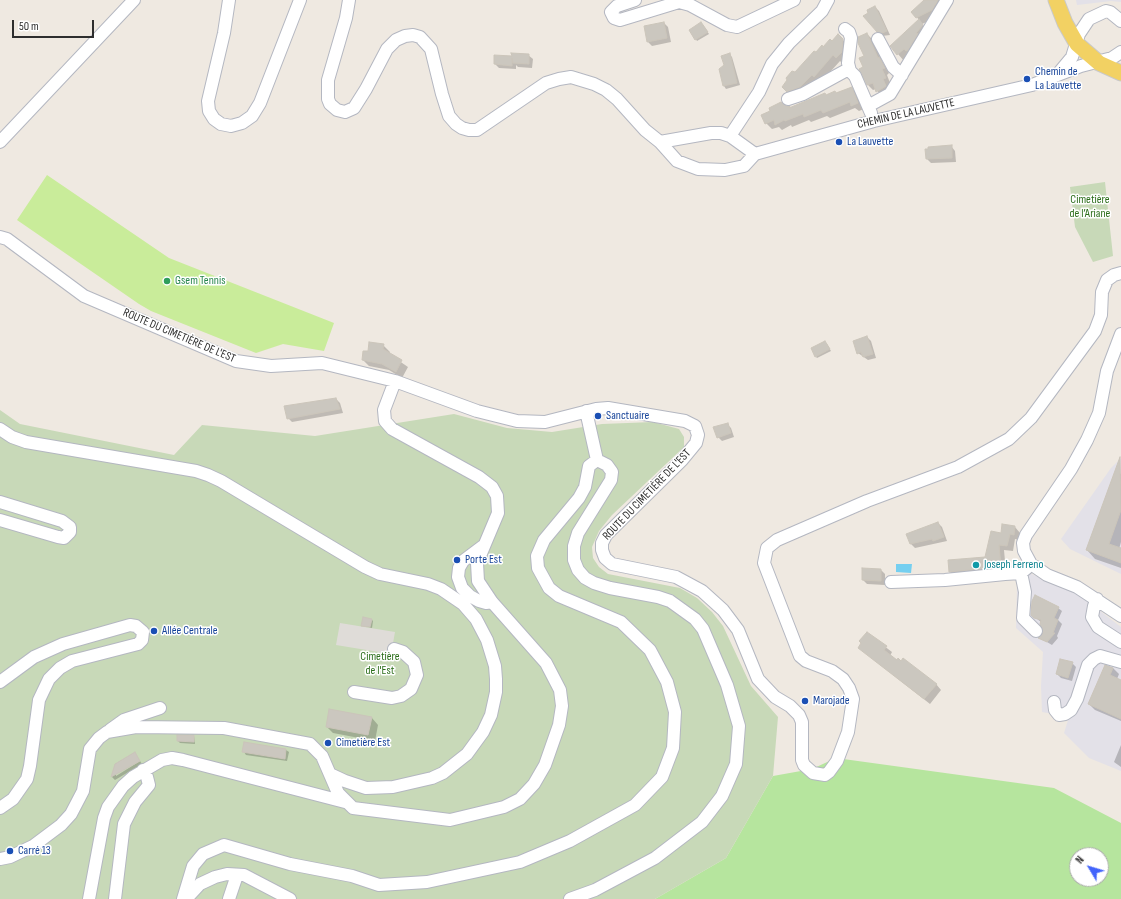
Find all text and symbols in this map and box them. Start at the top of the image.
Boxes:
scale bar [14,12,96,38]
text: 50 m [19,19,39,34]
place label: Chemin de La Lauvette [1035,65,1081,93]
marker: Chemin de La Lauvette [1022,74,1032,84]
street label: CHEMIN DE LA LAUVETTE [856,96,956,132]
place label: La Lauvette [847,135,893,149]
marker: La Lauvette [834,137,844,147]
park label: Cimetière de l’Ariane [1070,193,1110,221]
place label: Gsem Tennis [175,274,225,288]
marker: Gsem Tennis [162,276,172,286]
street label: ROUTE DU CIMETIÈRE DE L'EST [120,306,238,366]
place label: Sanctuaire [606,409,649,423]
marker: Sanctuaire [593,411,603,421]
street label: ROUTE DU CIMETIÈRE DE L'EST [600,446,694,544]
place label: Porte Est [465,553,502,567]
marker: Porte Est [452,555,462,565]
place label: Joseph Ferreno [984,558,1043,572]
marker: Joseph Ferreno [971,560,981,570]
place label: Allée Centrale [162,624,218,638]
marker: Allée Centrale [149,626,159,636]
park label: Cimetière de l'Est [360,650,400,678]
place label: Marojade [813,694,850,708]
marker: Marojade [800,696,810,706]
place label: Cimetière Est [336,736,390,750]
marker: Cimetière Est [323,738,333,748]
place label: Carré 13 [18,844,51,858]
marker: Carré 13 [5,846,15,856]
north arrow [1069,847,1109,887]
text: N [1073,854,1087,866]

